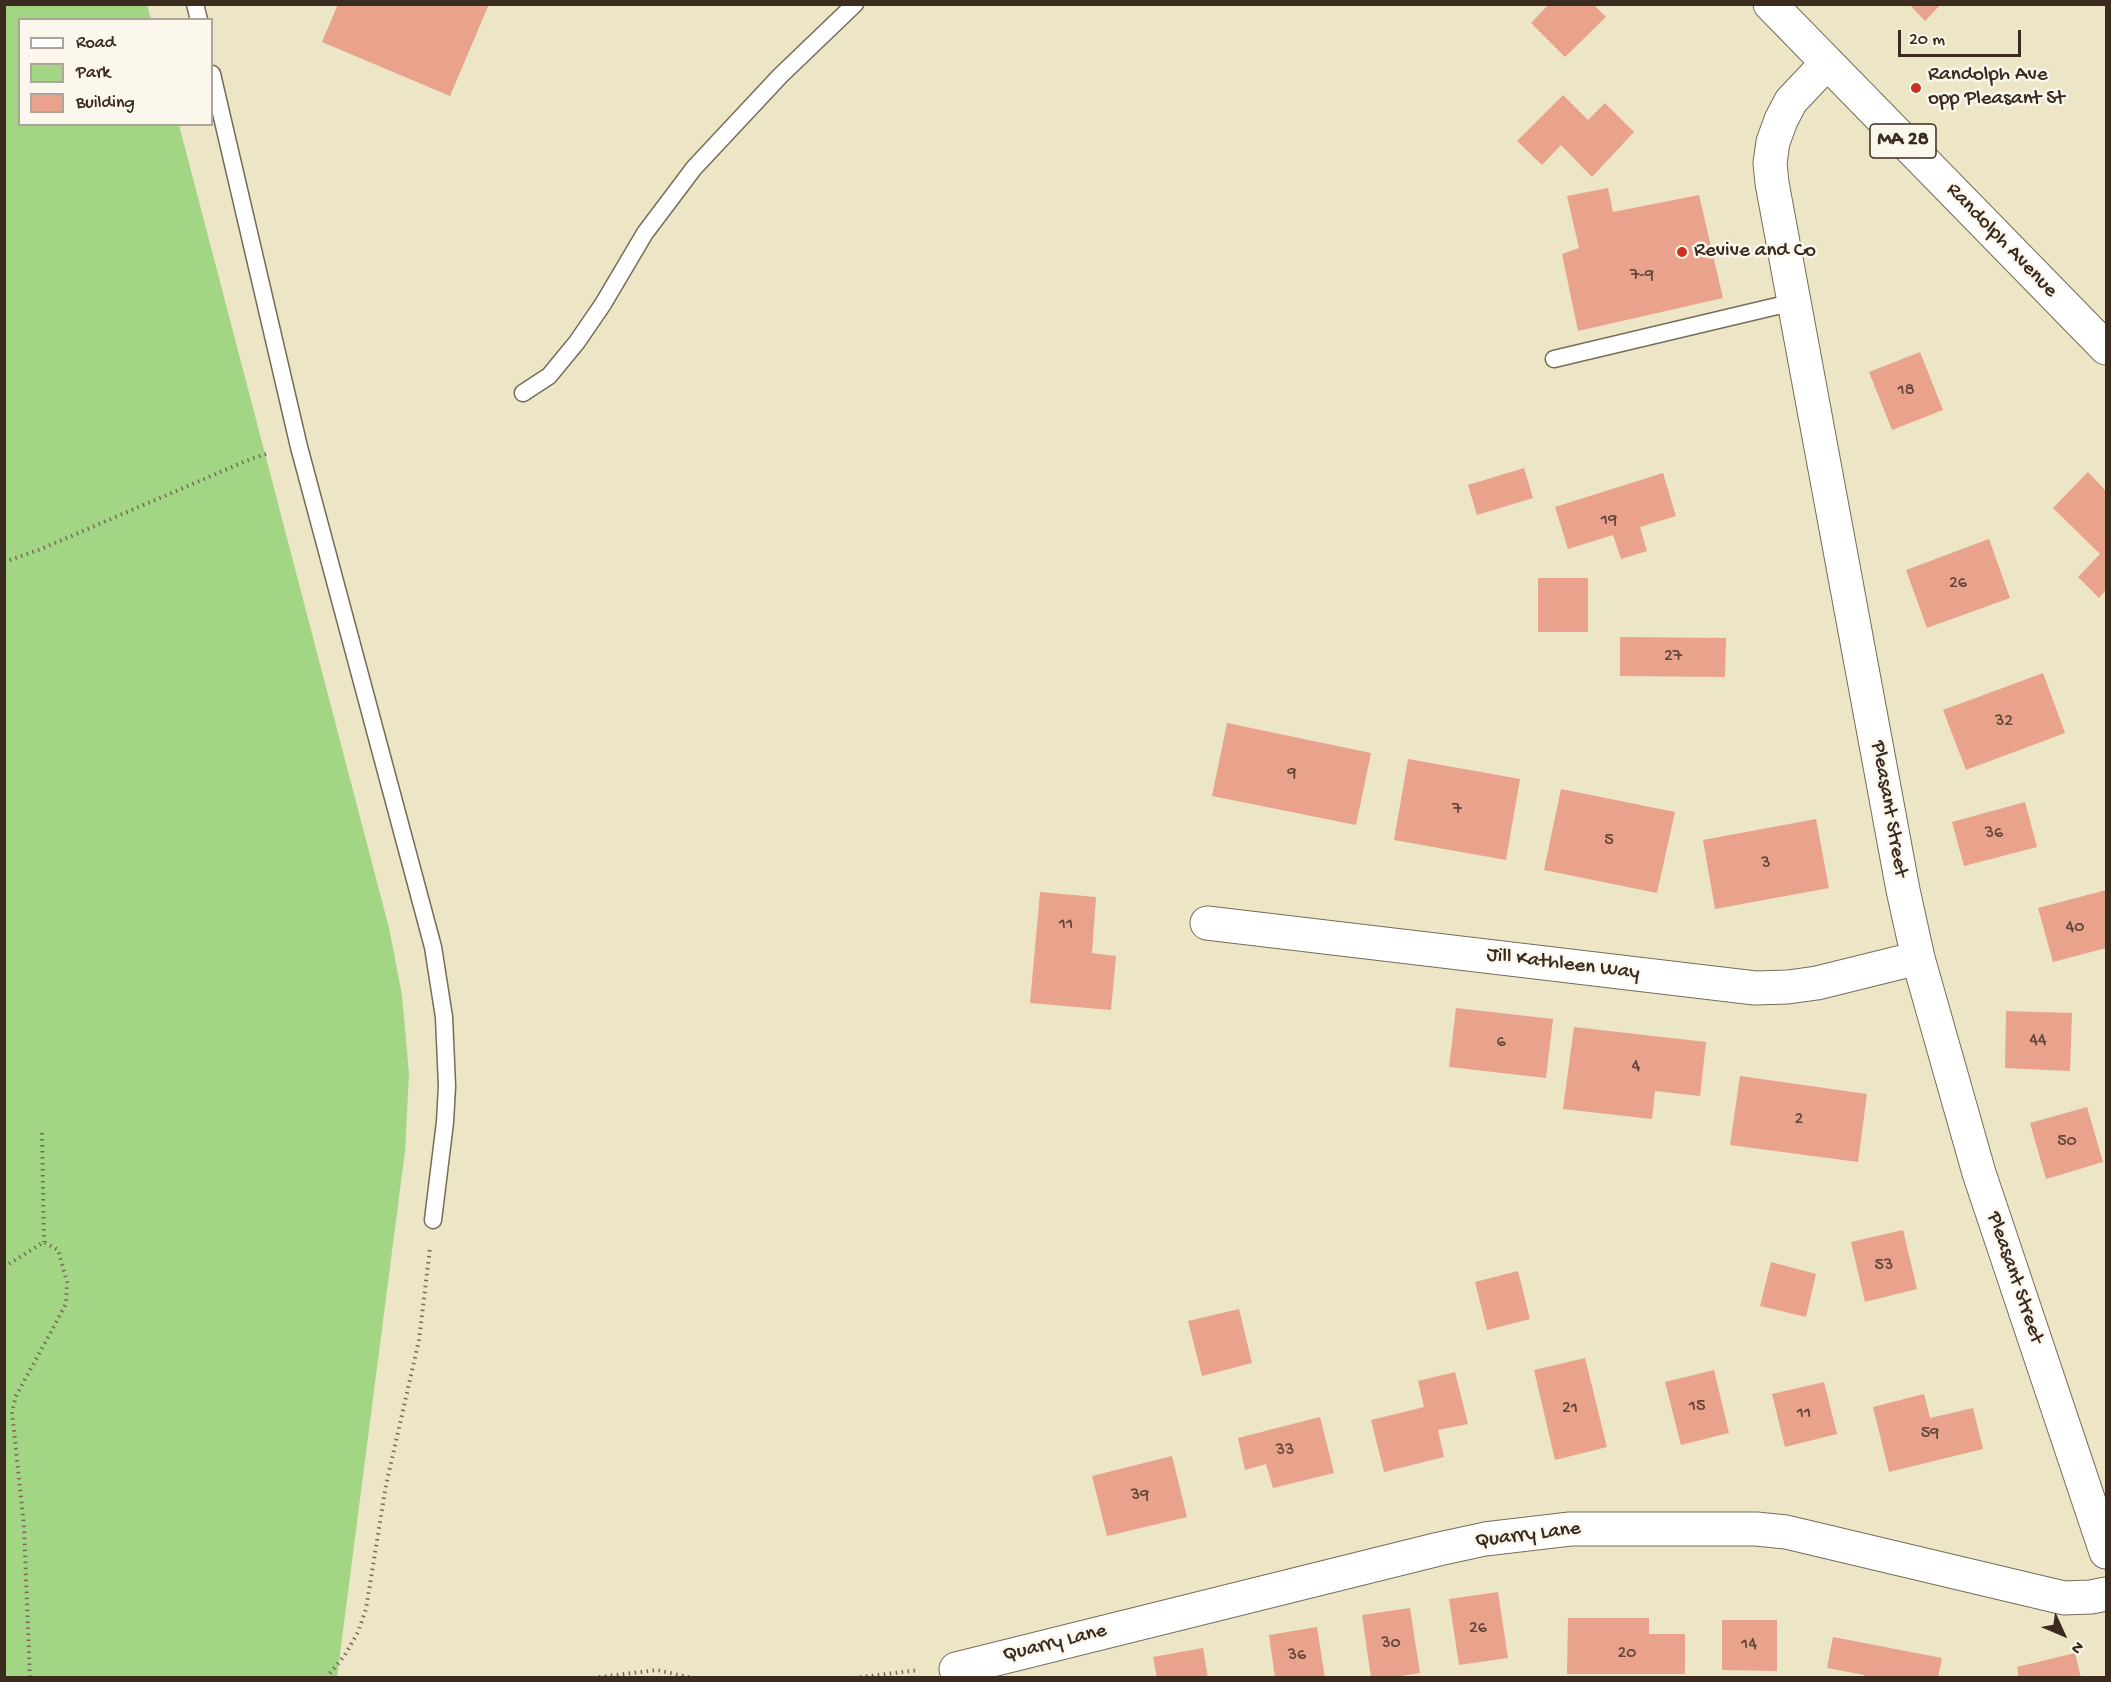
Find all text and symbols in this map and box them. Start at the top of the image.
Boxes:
legend [18,18,213,126]
scale bar [1901,18,2024,56]
text: 20 m [1909,30,1945,51]
text: Road [76,33,115,54]
text: Park [76,63,110,84]
place label: Randolph Ave opp Pleasant St [1928,63,2064,113]
marker: Randolph Ave opp Pleasant St [1909,81,1923,95]
text: Building [76,93,135,114]
road number: MA 28 [1870,124,1936,158]
street label: Randolph Avenue [1940,178,2062,304]
place label: Revive and Co [1694,239,1816,265]
marker: Revive and Co [1675,245,1689,259]
house number: 7-9 [1630,265,1654,287]
house number: 18 [1897,380,1915,402]
house number: 19 [1601,510,1617,532]
house number: 26 [1949,573,1967,595]
house number: 27 [1664,646,1682,668]
house number: 32 [1995,711,2013,733]
street label: Pleasant Street [1864,739,1912,879]
house number: 9 [1287,763,1297,785]
house number: 7 [1452,799,1462,821]
house number: 36 [1985,823,2003,845]
house number: 5 [1604,830,1614,852]
house number: 3 [1761,853,1771,875]
house number: 11 [1059,914,1073,936]
house number: 40 [2066,917,2084,939]
street label: Jill Kathleen Way [1485,943,1641,987]
house number: 44 [2029,1030,2047,1052]
house number: 6 [1496,1032,1506,1054]
house number: 4 [1632,1056,1640,1078]
house number: 2 [1795,1109,1803,1131]
house number: 50 [2057,1131,2077,1153]
street label: Pleasant Street [1980,1209,2048,1347]
house number: 53 [1875,1255,1893,1277]
house number: 15 [1689,1396,1705,1418]
house number: 21 [1562,1398,1578,1420]
house number: 11 [1797,1403,1811,1425]
house number: 59 [1921,1423,1939,1445]
house number: 33 [1276,1440,1294,1462]
house number: 39 [1131,1485,1149,1507]
street label: Quarry Lane [1474,1517,1582,1555]
north arrow [2033,1604,2093,1664]
house number: 26 [1469,1618,1487,1640]
street label: Quarry Lane [1001,1619,1109,1669]
house number: 30 [1381,1633,1401,1655]
house number: 14 [1741,1634,1757,1656]
text: N [2066,1636,2087,1657]
house number: 20 [1617,1643,1637,1665]
house number: 36 [1288,1645,1306,1667]

